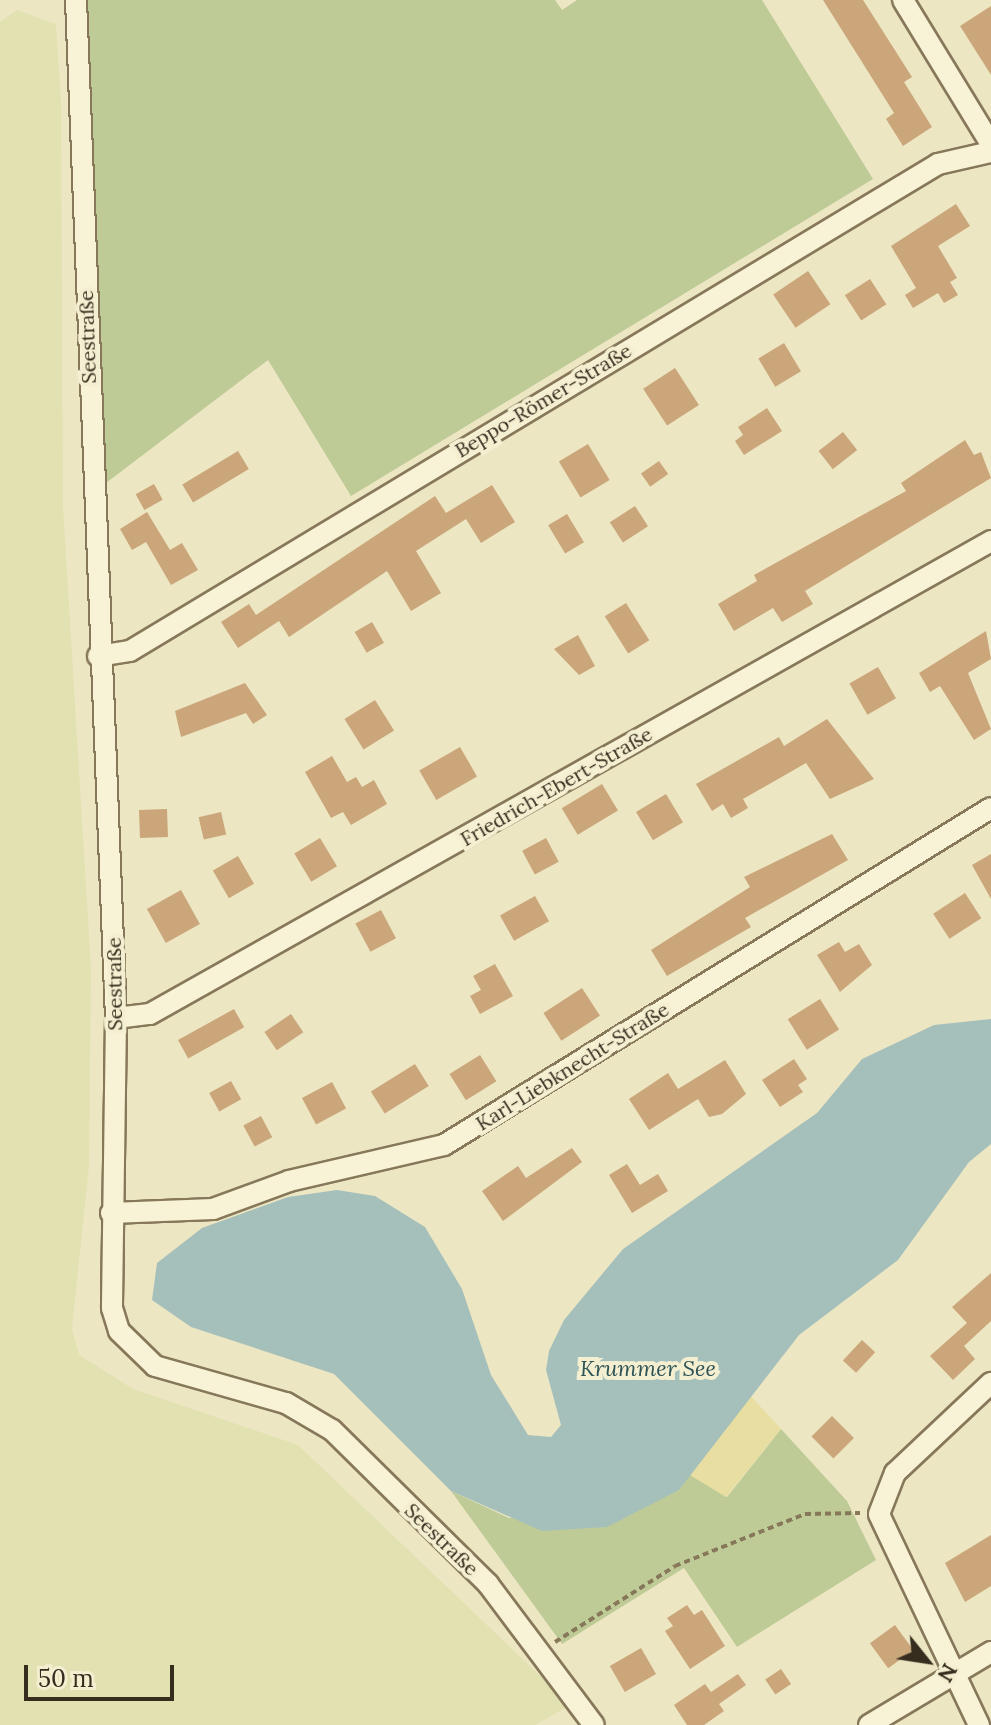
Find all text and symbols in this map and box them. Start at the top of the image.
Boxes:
street label: Seestraße [73,290,101,384]
street label: Beppo-Römer-Straße [450,338,636,462]
street label: Friedrich-Ebert-Straße [456,721,656,851]
street label: Seestraße [101,937,127,1031]
street label: Karl-Liebknecht-Straße [471,997,673,1135]
water label: Krummer See [580,1356,716,1382]
street label: Seestraße [400,1498,484,1580]
north arrow [887,1621,967,1701]
scale bar [28,1649,178,1699]
text: N [931,1659,964,1687]
text: 50 m [38,1663,94,1694]

